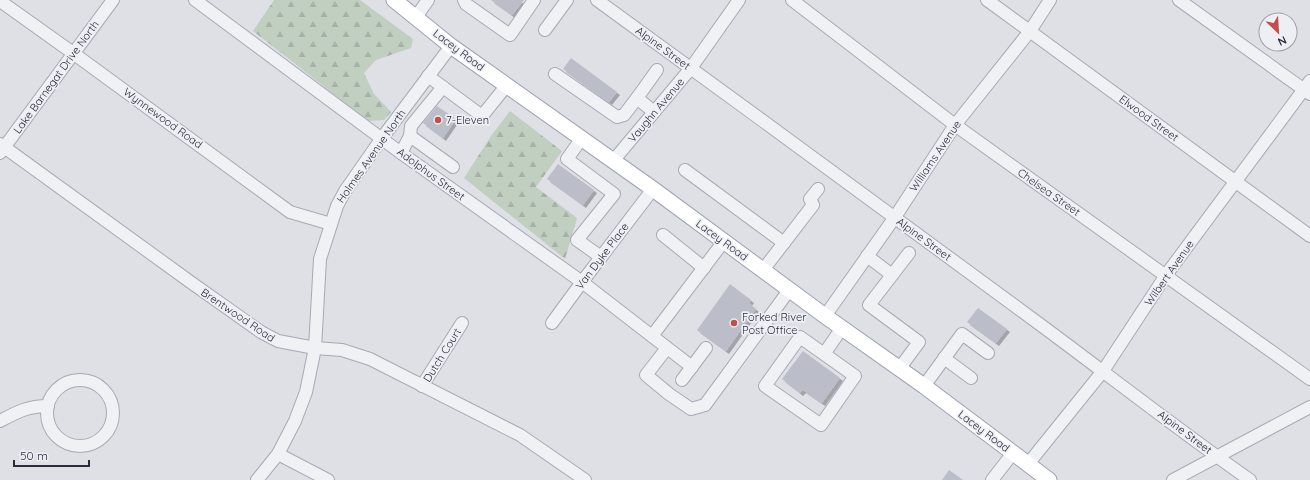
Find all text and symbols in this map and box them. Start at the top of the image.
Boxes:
north arrow [1258,12,1298,52]
street label: Lake Barnegat Drive North [10,18,102,136]
street label: Alpine Street [633,23,693,73]
street label: Lacey Road [430,26,488,74]
text: N [1276,33,1289,49]
street label: Vaughn Avenue [625,75,687,145]
street label: Wynnewood Road [121,85,205,151]
street label: Elwood Street [1117,92,1182,144]
street label: Holmes Avenue North [333,107,409,205]
place label: 7-Eleven [446,113,489,127]
marker: 7-Eleven [433,115,443,125]
street label: Williams Avenue [906,118,964,194]
street label: Adolphus Street [394,145,468,203]
street label: Chelsea Street [1015,165,1083,219]
street label: Alpine Street [894,214,954,264]
street label: Lacey Road [693,216,751,264]
street label: Van Dyke Place [572,220,632,292]
street label: Wilbert Avenue [1141,237,1197,309]
street label: Brentwood Road [198,285,278,345]
place label: Forked River Post Office [742,310,807,337]
marker: Forked River Post Office [729,318,739,328]
street label: Dutch Court [420,325,464,385]
street label: Lacey Road [955,407,1013,455]
street label: Alpine Street [1155,407,1215,457]
scale bar [14,442,89,468]
text: 50 m [20,448,48,463]

